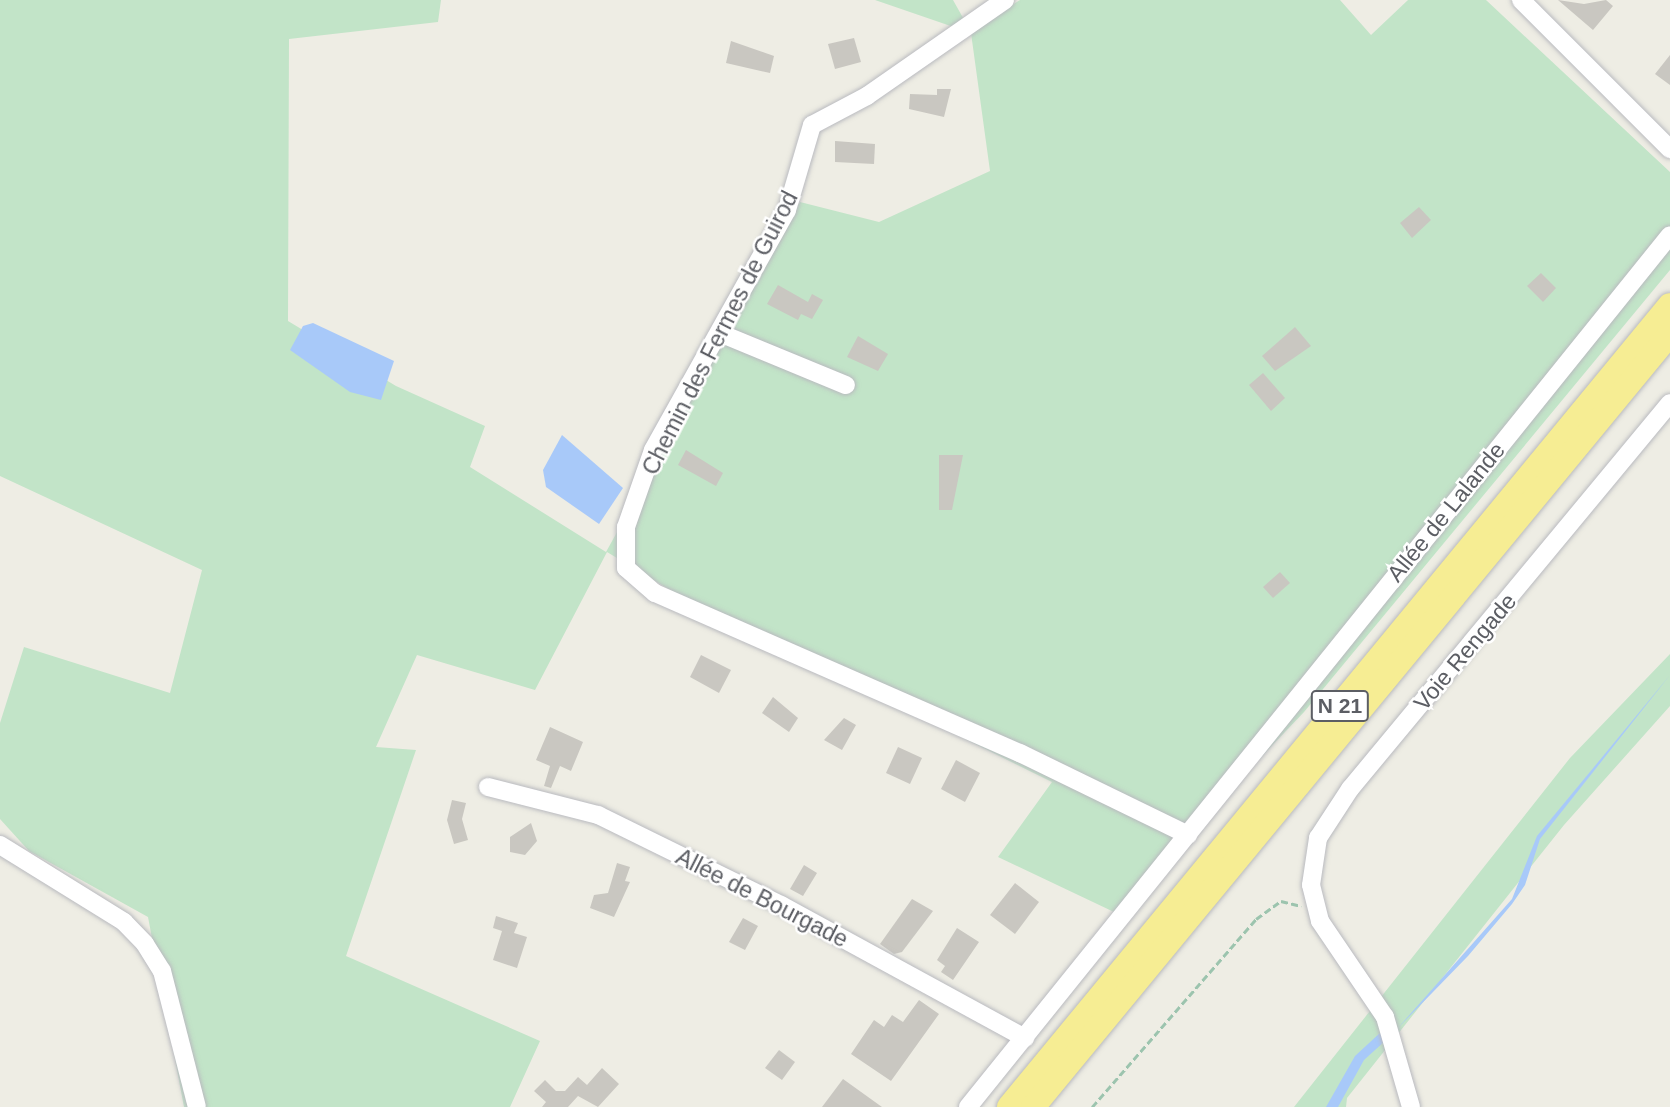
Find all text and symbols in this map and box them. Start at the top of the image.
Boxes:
street label: Chemin des Fermes de Guirod [636,187,804,479]
street label: Allée de Lalande [1381,437,1511,587]
street label: Voie Rengade [1408,588,1522,716]
road number: N 21 [1310,688,1370,724]
street label: Allée de Bourgade [671,843,853,953]

